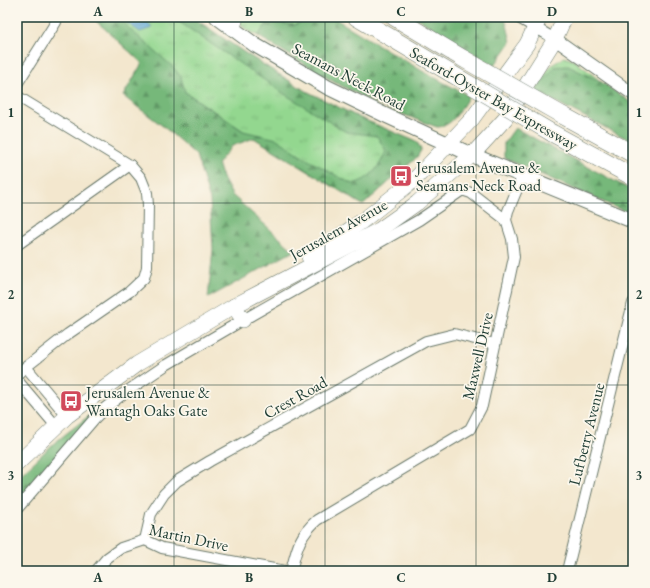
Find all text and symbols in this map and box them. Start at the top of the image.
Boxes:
text: A [92,3,103,20]
text: B [245,3,253,20]
text: C [396,3,406,20]
text: D [547,3,557,20]
street label: Seamans Neck Road [289,38,410,116]
street label: Seaford-Oyster Bay Expressway [406,42,582,156]
text: 1 [8,104,15,121]
text: 1 [636,104,643,121]
place label: Jerusalem Avenue & Seamans Neck Road [414,157,542,196]
bus stop icon: Jerusalem Avenue & Seamans Neck Road [388,163,414,189]
street label: Jerusalem Avenue [284,194,391,266]
text: 2 [8,286,15,303]
text: 2 [636,286,643,303]
street label: Maxwell Drive [457,310,498,402]
street label: Crest Road [260,371,332,424]
street label: Lufberry Avenue [564,381,609,488]
place label: Jerusalem Avenue & Wantagh Oaks Gate [84,382,210,421]
bus stop icon: Jerusalem Avenue & Wantagh Oaks Gate [58,388,84,414]
text: 3 [8,467,15,484]
text: 3 [636,467,643,484]
street label: Martin Drive [147,519,230,556]
text: A [92,569,103,586]
text: B [245,569,253,586]
text: C [396,569,406,586]
text: D [547,569,557,586]

